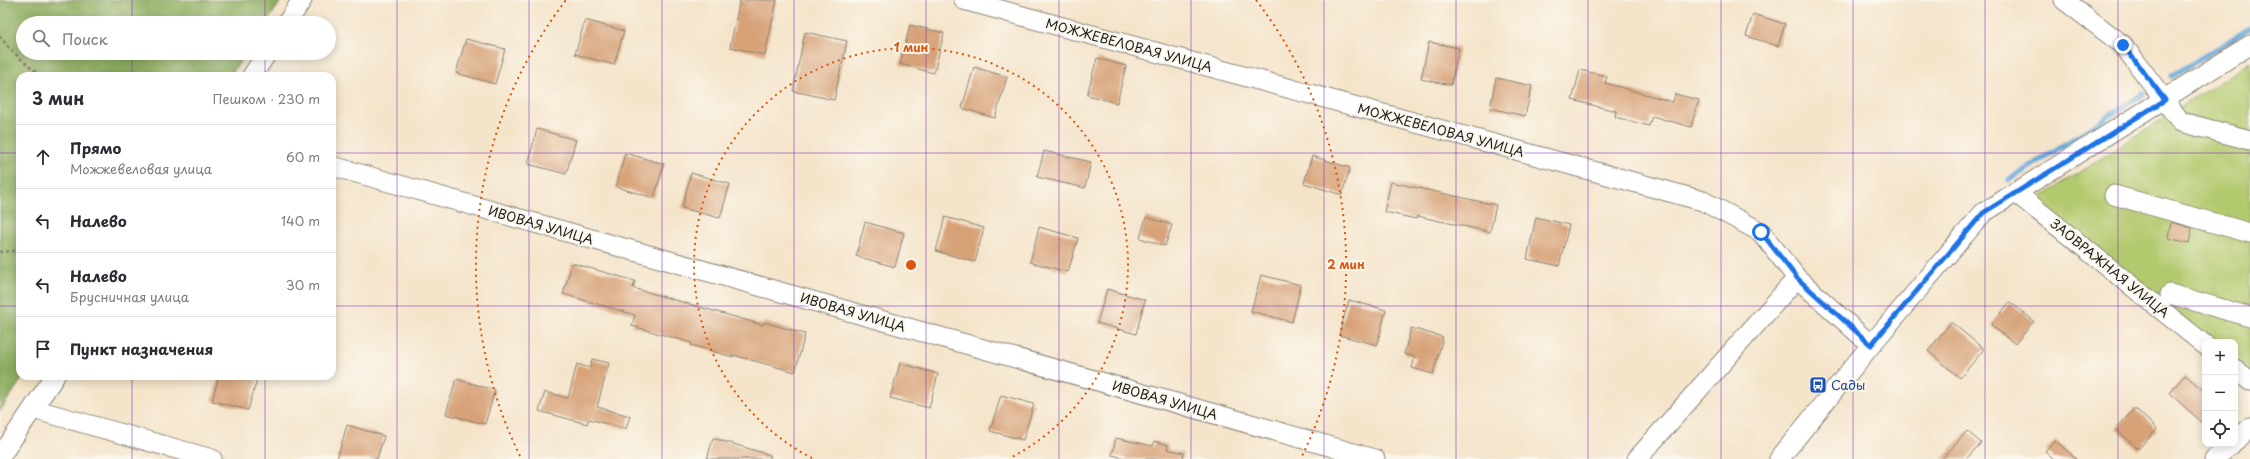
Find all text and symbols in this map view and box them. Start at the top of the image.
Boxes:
street label: МОЖЖЕВЕЛОВАЯ УЛИЦА [1044,13,1215,76]
search box [16,16,336,60]
icon: search [30,27,52,49]
text: Поиск [62,27,108,50]
route end [2114,36,2132,54]
text: 1 мин [894,38,929,56]
text: 3 мин [32,85,84,111]
text: Пешком · 230 m [212,89,320,108]
street label: МОЖЖЕВЕЛОВАЯ УЛИЦА [1356,98,1527,161]
text: Прямо [70,136,121,159]
icon: ahead [32,146,54,168]
text: 60 m [286,147,320,166]
text: Можжевеловая улица [70,159,212,178]
street label: ИВОВАЯ УЛИЦА [486,200,596,249]
text: Налево [70,209,127,232]
icon: left [32,210,54,232]
text: 140 m [281,211,320,230]
street label: ЗАОВРАЖНАЯ УЛИЦА [2047,214,2174,322]
route start [1752,223,1770,241]
text: 2 мин [1327,255,1365,273]
centre of rings [904,258,918,272]
text: Налево [70,264,127,287]
icon: left [32,274,54,296]
text: 30 m [286,275,320,294]
text: Брусничная улица [70,287,189,306]
street label: ИВОВАЯ УЛИЦА [798,287,908,336]
text: Пункт назначения [70,337,213,360]
icon: arrive [32,338,54,360]
map controls [2202,339,2238,447]
button: + [2202,339,2238,375]
street label: ИВОВАЯ УЛИЦА [1110,375,1220,424]
bus stop icon: Сады [1808,375,1828,395]
place label: Сады [1831,375,1865,394]
button: − [2202,375,2238,411]
button: locate [2202,411,2238,447]

